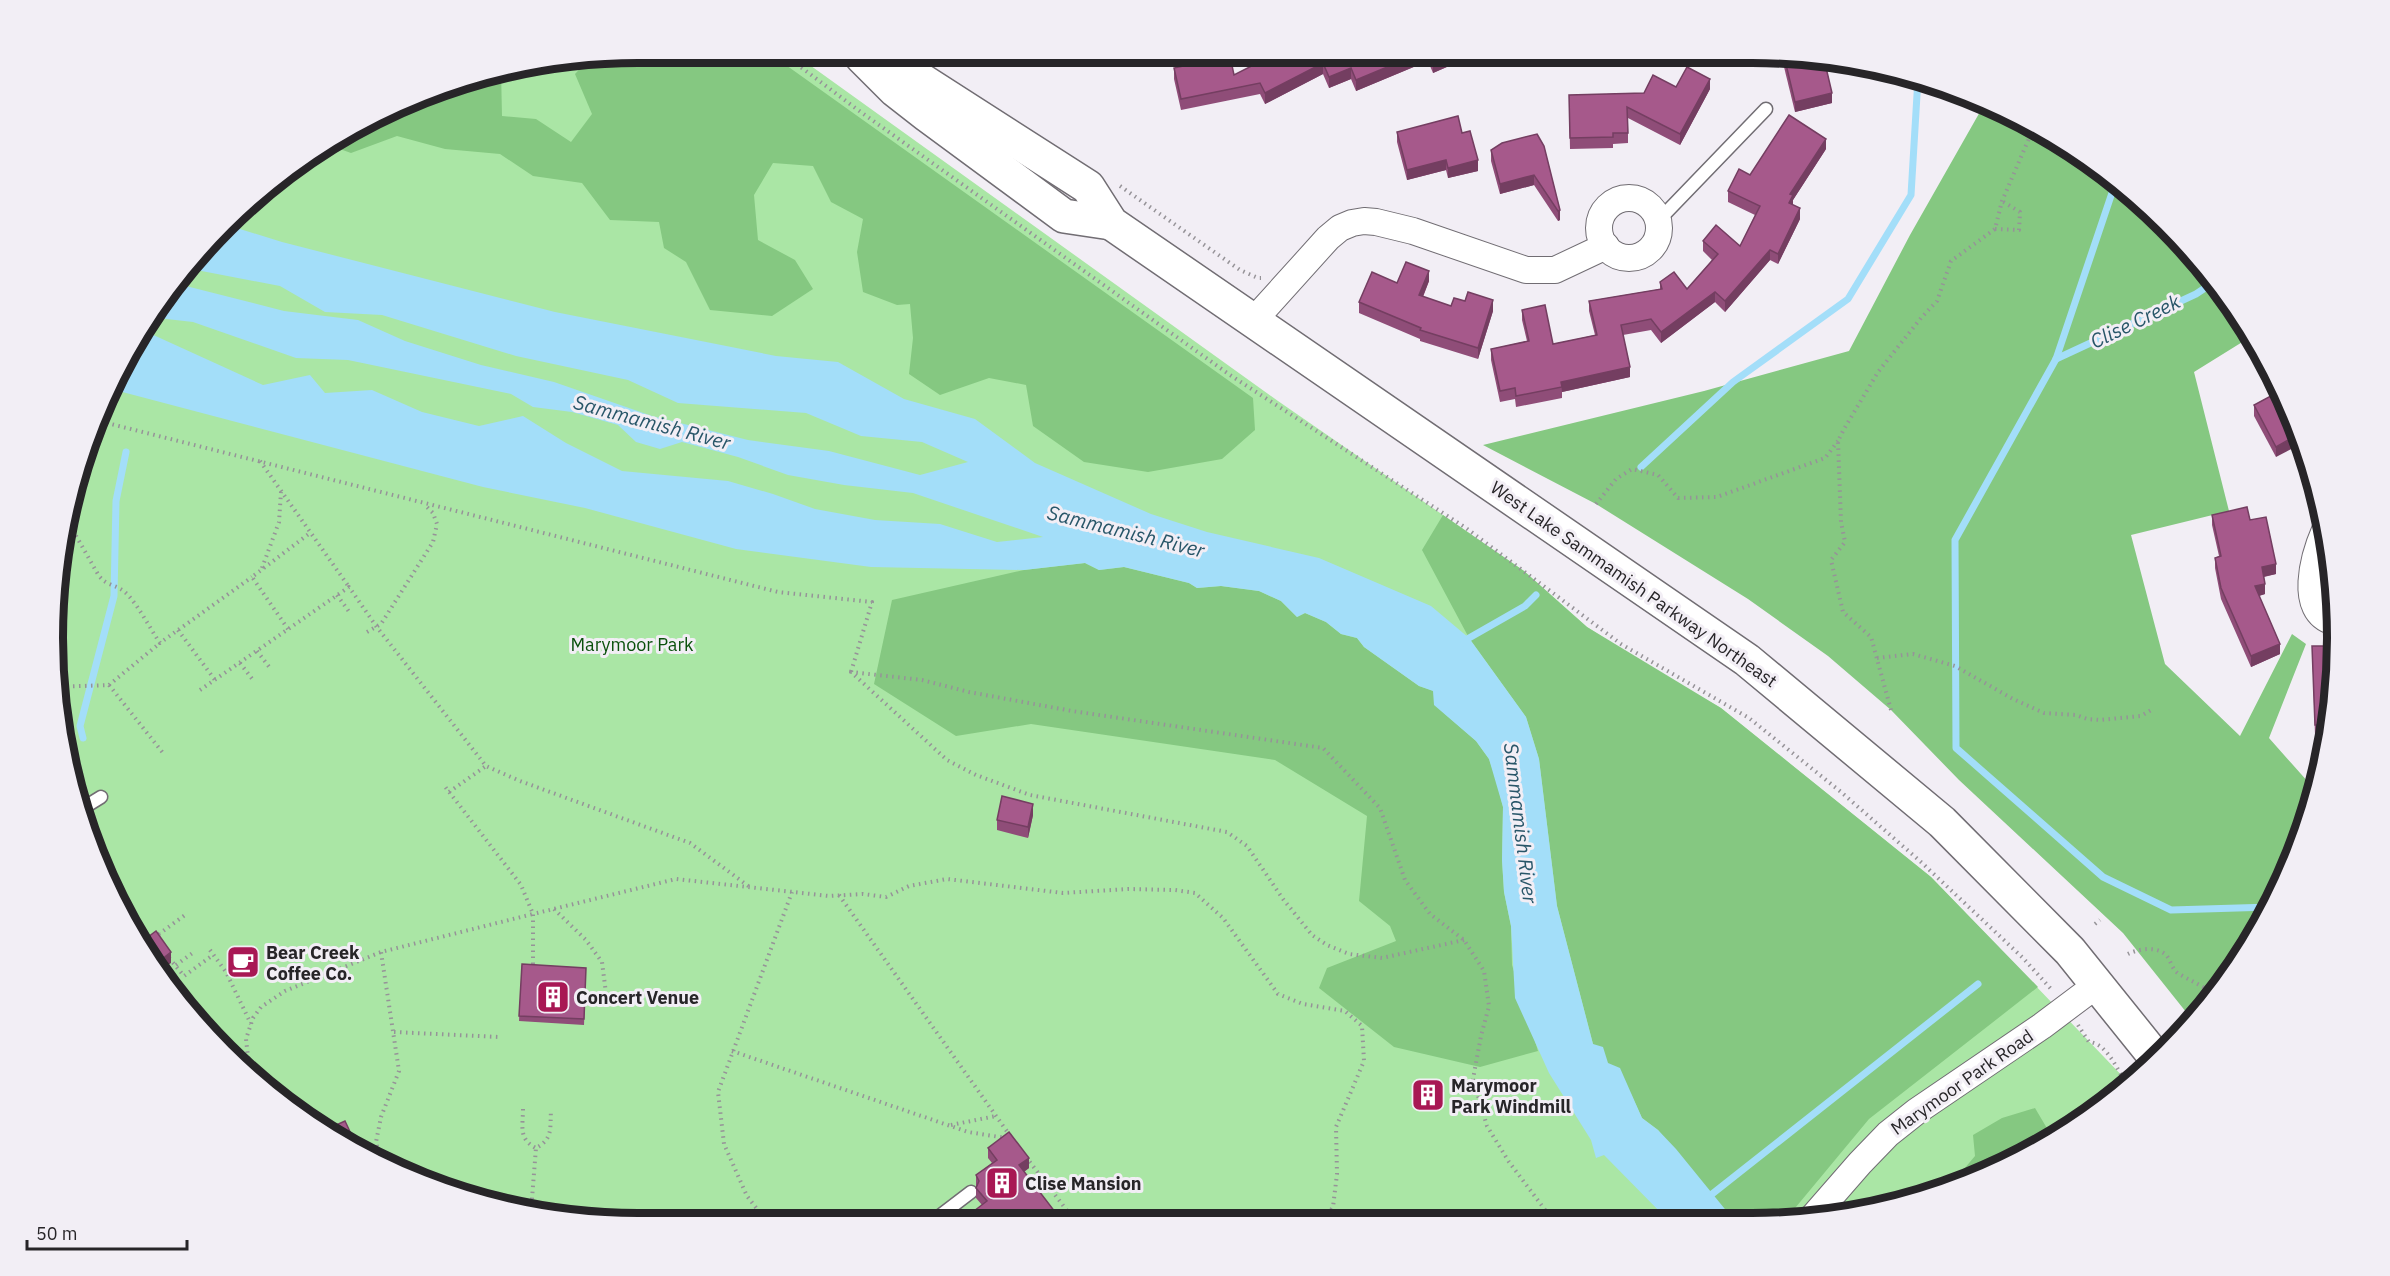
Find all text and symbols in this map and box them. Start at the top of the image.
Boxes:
water label: Clise Creek [2085,287,2185,354]
water label: Sammamish River [571,388,734,456]
street label: West Lake Sammamish Parkway Northeast [1486,476,1782,692]
water label: Sammamish River [1044,498,1208,564]
park label: Marymoor Park [570,633,694,656]
water label: Sammamish River [1498,741,1544,905]
place label: Bear Creek Coffee Co. [266,941,360,985]
cafe icon: Bear Creek Coffee Co. [225,944,261,980]
building icon: Concert Venue [535,979,571,1015]
place label: Concert Venue [576,986,699,1009]
street label: Marymoor Park Road [1886,1024,2038,1140]
place label: Marymoor Park Windmill [1451,1074,1572,1118]
building icon: Marymoor Park Windmill [1410,1077,1446,1113]
building icon: Clise Mansion [984,1165,1020,1201]
place label: Clise Mansion [1025,1172,1142,1195]
scale bar [27,1213,188,1251]
text: 50 m [36,1222,78,1245]

